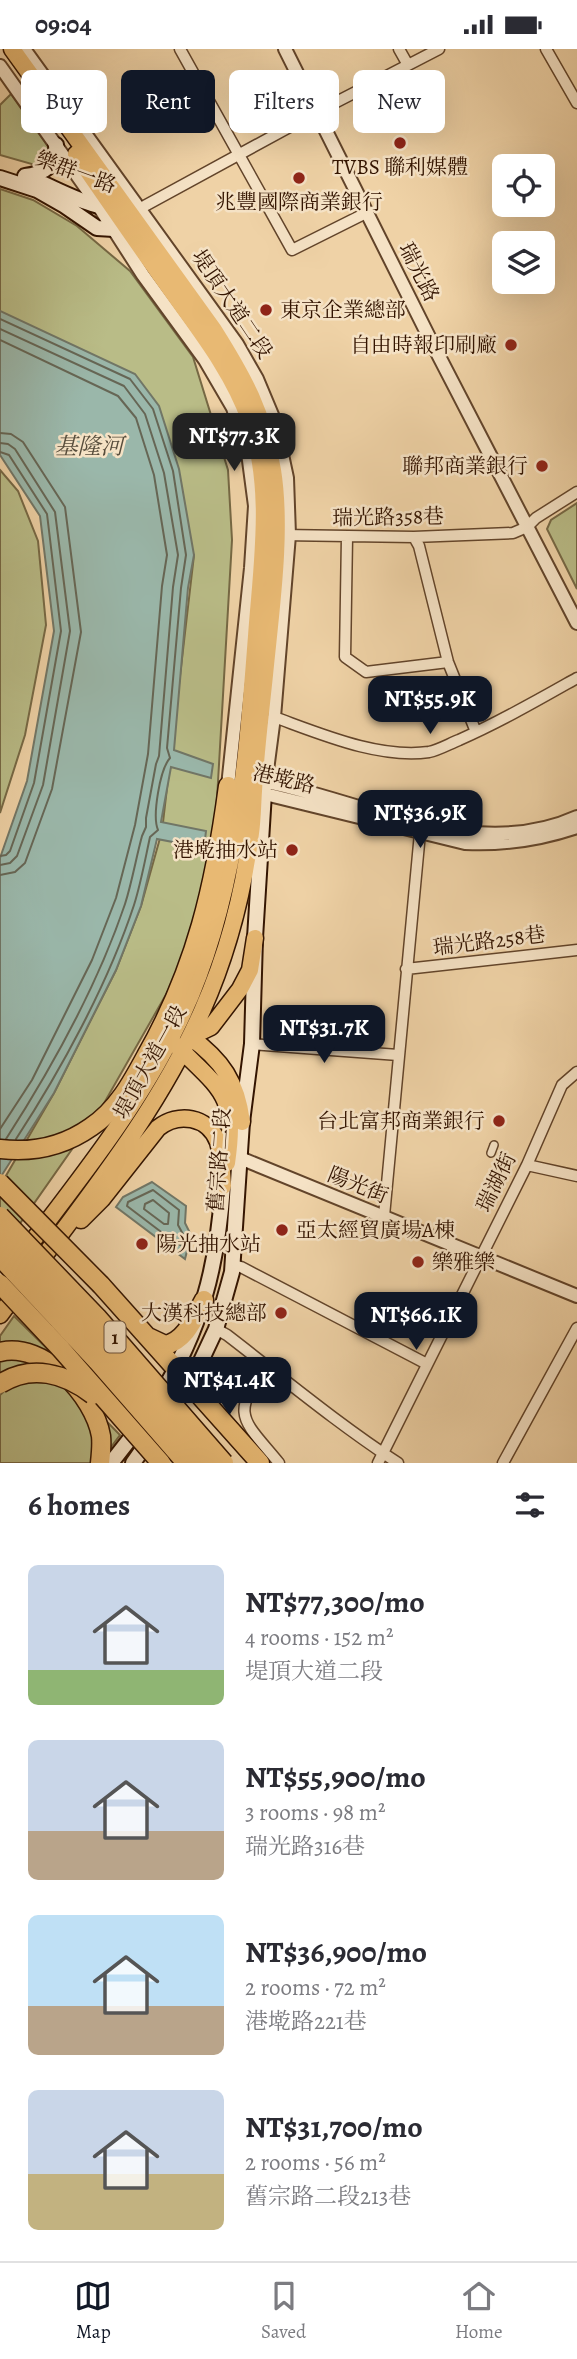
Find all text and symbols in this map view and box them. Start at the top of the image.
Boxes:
text: 09:04 [35,7,92,42]
chip: Buy [21,70,107,133]
chip: Rent [121,70,215,133]
chip: Filters [229,70,339,133]
chip: New [353,70,445,133]
marker: TVBS 聯利媒體 [392,135,408,151]
street label: 樂群一路 [32,144,120,200]
place label: TVBS 聯利媒體 [332,153,468,181]
map controls [492,154,555,294]
button: locate [492,154,555,217]
marker: 兆豐國際商業銀行 [291,170,307,186]
place label: 兆豐國際商業銀行 [215,188,383,216]
button: layers [492,231,555,294]
street label: 瑞光路 [392,238,446,306]
street label: 堤頂大道二段 [185,244,279,364]
place label: 東京企業總部 [280,296,406,324]
marker: 東京企業總部 [258,302,274,318]
place label: 自由時報印刷廠 [350,331,497,359]
marker: 自由時報印刷廠 [503,337,519,353]
pin: NT$77.3K [162,413,306,473]
text: NT$77.3K [188,420,280,451]
water label: 基隆河 [55,431,128,462]
place label: 聯邦商業銀行 [402,452,528,480]
marker: 聯邦商業銀行 [534,458,550,474]
street label: 瑞光路358巷 [332,502,444,532]
pin: NT$55.9K [358,677,502,736]
text: NT$55.9K [384,683,476,714]
street label: 港墘路 [250,758,318,800]
pin: NT$36.9K [348,791,492,850]
text: NT$36.9K [374,797,466,828]
place label: 港墘抽水站 [173,836,278,864]
marker: 港墘抽水站 [284,842,300,858]
street label: 瑞光路258巷 [431,920,547,962]
street label: 堤頂大道一段 [107,1000,193,1124]
pin: NT$31.7K [252,1005,396,1065]
text: NT$31.7K [279,1012,369,1043]
street label: 舊宗路二段 [201,1107,237,1213]
place label: 台北富邦商業銀行 [317,1107,485,1135]
marker: 台北富邦商業銀行 [491,1113,507,1129]
street label: 瑞湖街 [470,1148,522,1216]
street label: 陽光街 [324,1160,392,1210]
place label: 亞太經貿廣場A棟 [296,1216,455,1244]
marker: 亞太經貿廣場A棟 [274,1222,290,1238]
place label: 陽光抽水站 [156,1230,261,1258]
marker: 陽光抽水站 [134,1236,150,1252]
place label: 樂雅樂 [432,1248,495,1276]
marker: 樂雅樂 [410,1254,426,1270]
pin: NT$66.1K [344,1293,488,1352]
place label: 大漢科技總部 [141,1299,267,1327]
text: NT$66.1K [370,1299,462,1330]
marker: 大漢科技總部 [273,1305,289,1321]
road number: 1 [104,1321,125,1353]
pin: NT$41.4K [157,1357,301,1417]
text: NT$41.4K [183,1364,275,1395]
text: 6 homes [28,1485,130,1525]
icon: filters [511,1486,549,1524]
text: NT$77,300/mo [245,1582,425,1622]
icon: home [84,1593,168,1677]
text: 4 rooms · 152 m² [245,1622,393,1653]
text: 堤頂大道二段 [245,1656,383,1687]
text: NT$55,900/mo [245,1757,426,1797]
icon: home [84,1768,168,1852]
text: 3 rooms · 98 m² [245,1797,386,1828]
text: 瑞光路316巷 [245,1831,365,1862]
text: NT$36,900/mo [245,1932,427,1972]
icon: home [84,1943,168,2027]
text: 2 rooms · 72 m² [245,1972,386,2003]
text: 港墘路221巷 [245,2006,367,2037]
text: NT$31,700/mo [245,2107,423,2147]
icon: home [84,2118,168,2202]
text: 2 rooms · 56 m² [245,2147,386,2178]
text: 舊宗路二段213巷 [245,2181,411,2212]
tab: Map [74,2277,112,2345]
tab: Saved [261,2277,306,2345]
tab: Home [455,2277,503,2345]

